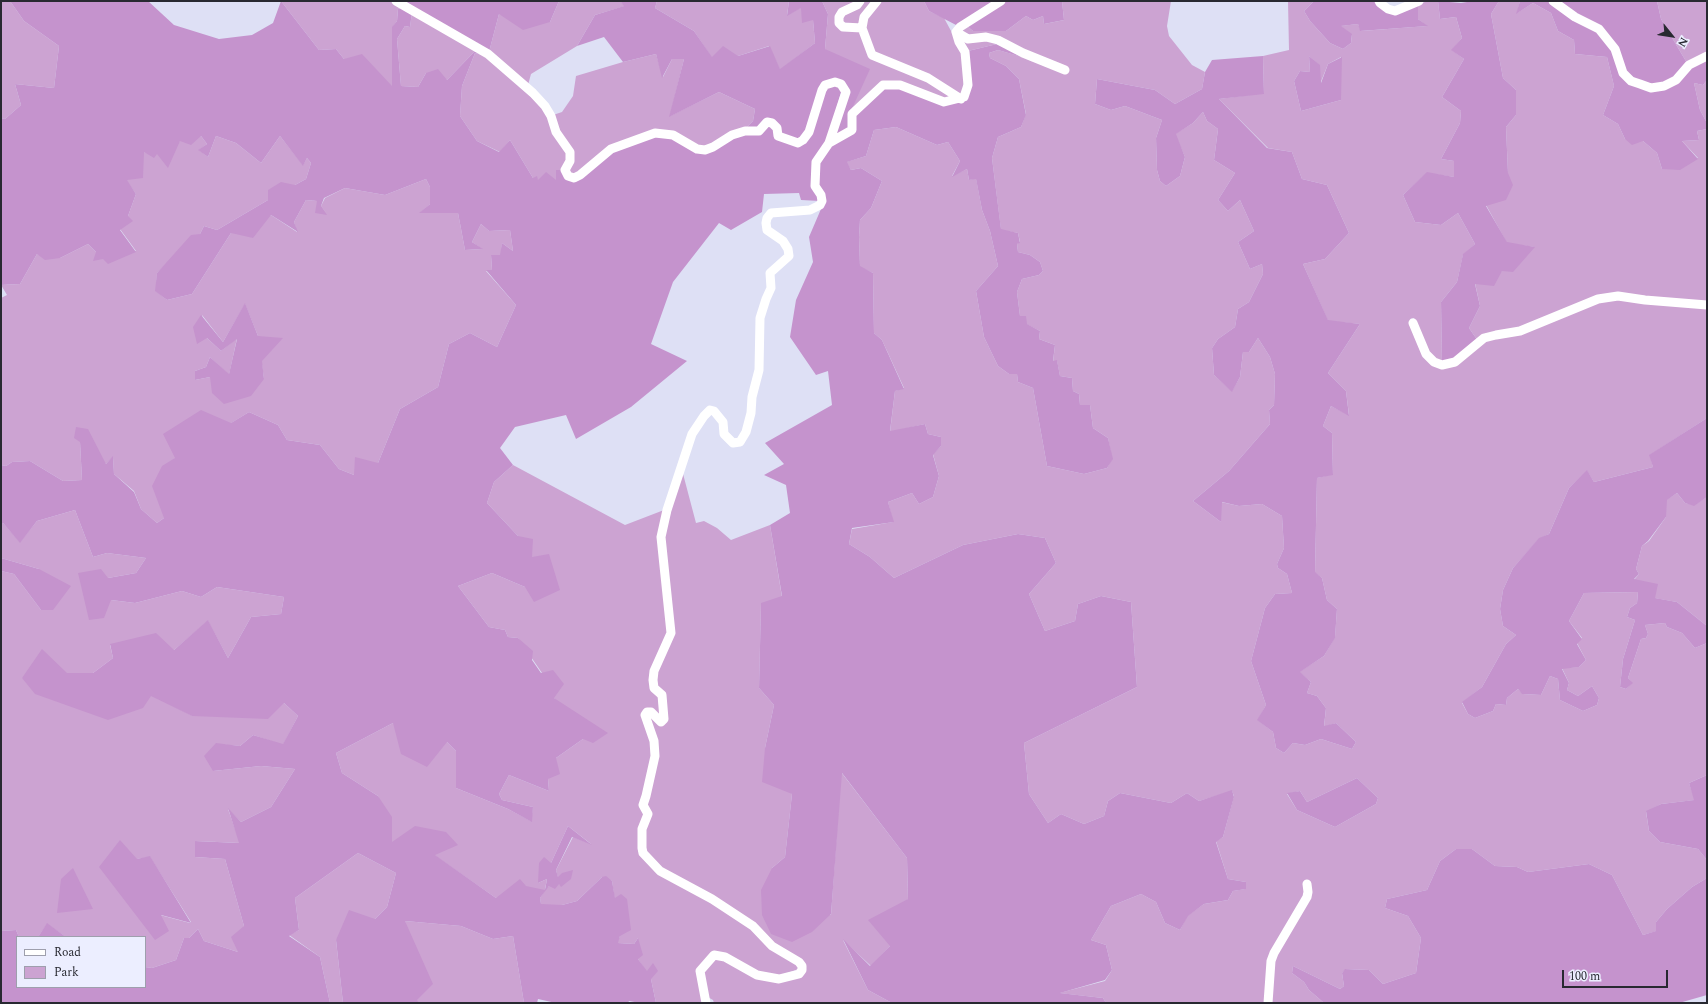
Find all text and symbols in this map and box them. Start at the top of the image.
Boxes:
north arrow [1652,16,1692,56]
text: N [1673,34,1692,50]
legend [16,936,146,988]
text: Road [54,943,81,962]
scale bar [1564,962,1670,988]
text: Park [54,963,79,982]
text: 100 m [1569,967,1600,986]

